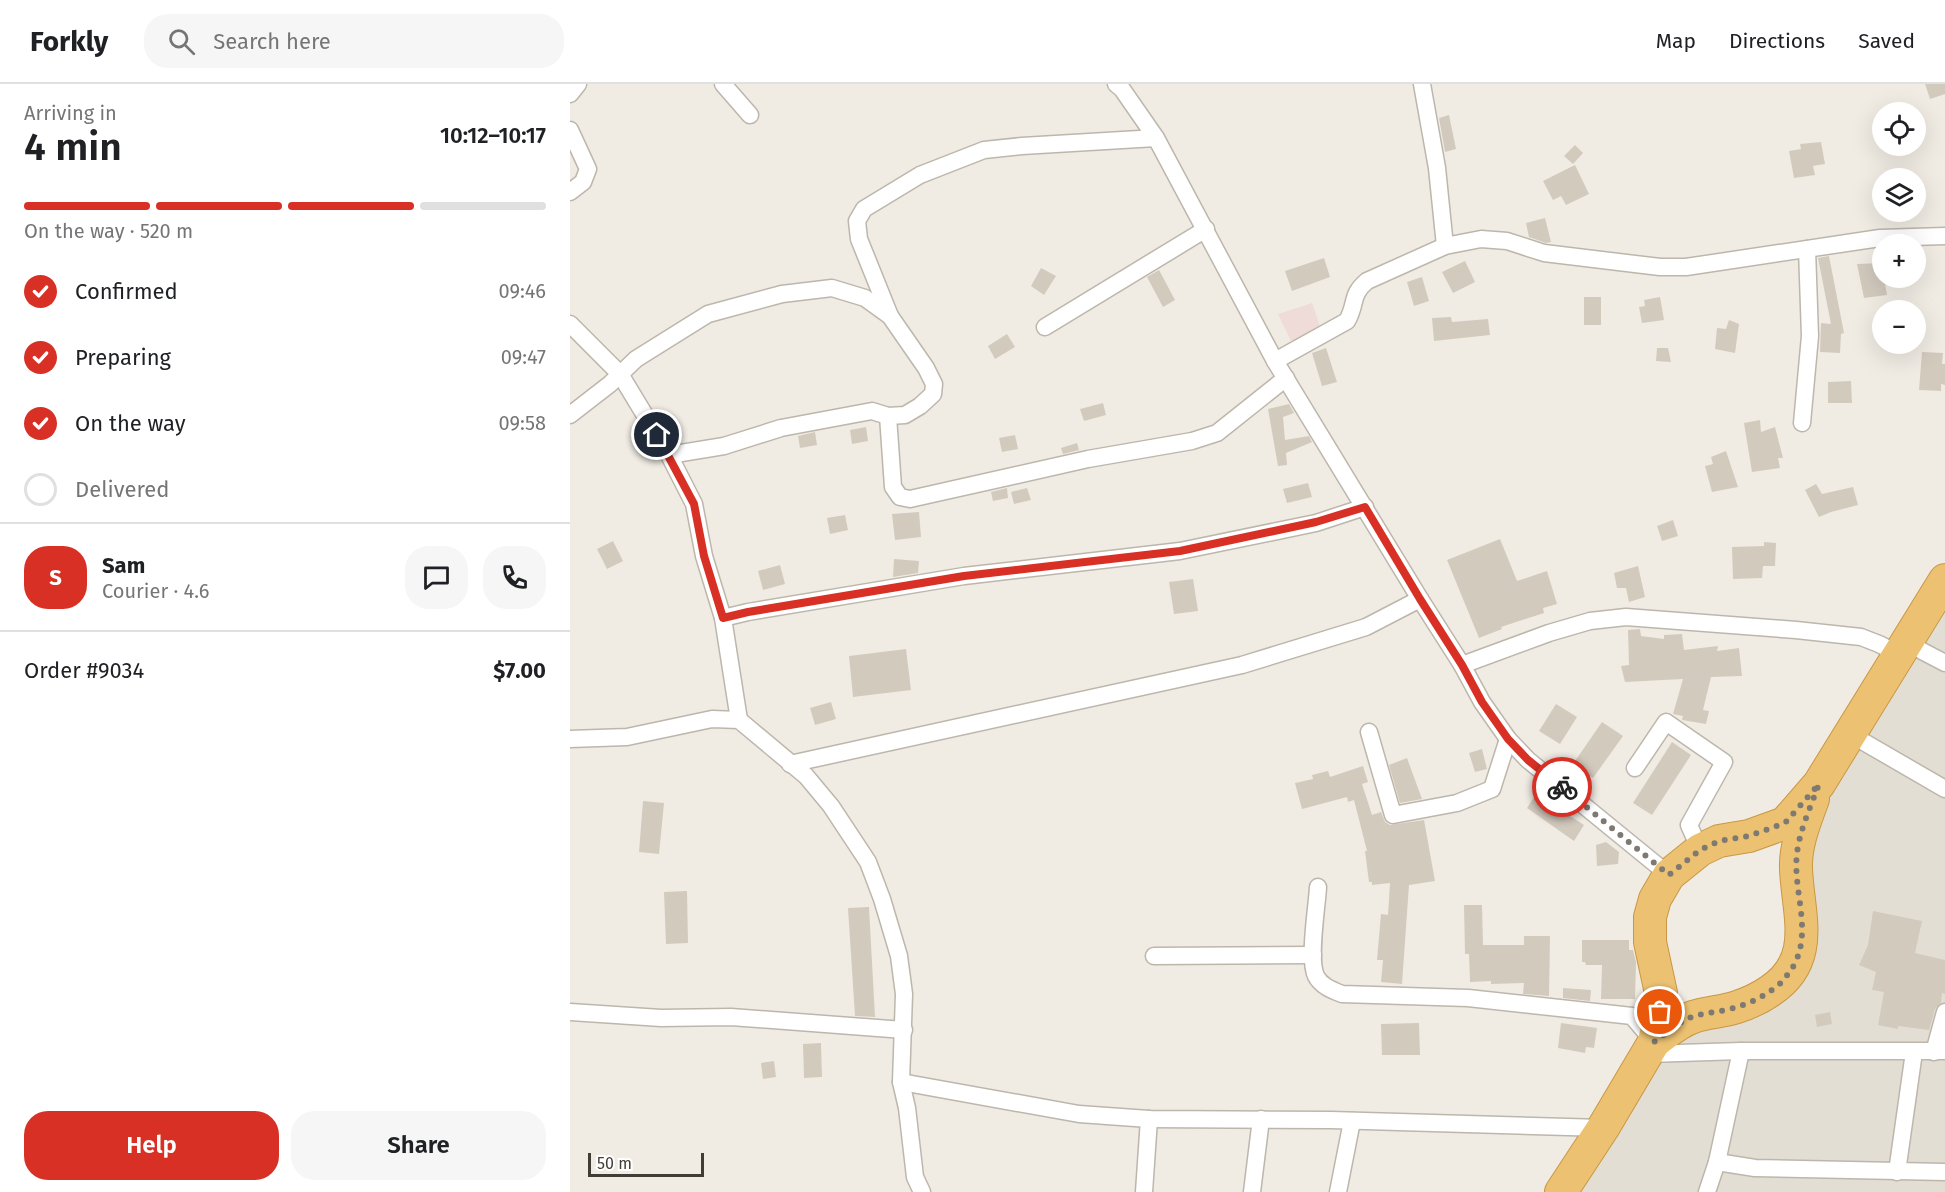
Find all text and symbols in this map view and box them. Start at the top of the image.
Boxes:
search box [144,14,564,68]
text: Forkly [30,25,108,58]
icon: search [165,25,198,58]
text: Search here [213,28,331,55]
text: Map [1656,28,1696,54]
text: Directions [1729,28,1825,54]
text: Saved [1858,28,1915,54]
text: Arriving in [24,101,117,125]
map controls [1872,102,1926,354]
button: locate [1872,102,1926,156]
text: 10:12–10:17 [440,122,546,149]
text: 4 min [24,124,122,170]
button: layers [1872,168,1926,222]
text: On the way · 520 m [24,219,193,243]
button: + [1872,234,1926,288]
icon: check [24,275,57,308]
text: Confirmed [75,278,178,305]
text: 09:46 [499,279,546,303]
button: − [1872,300,1926,354]
icon: check [24,341,57,374]
text: Preparing [75,344,171,371]
text: 09:47 [501,345,546,369]
icon: check [24,407,57,440]
pin [631,409,682,460]
text: On the way [75,410,186,437]
text: 09:58 [499,411,546,435]
icon: home [640,418,673,451]
text: Delivered [75,476,170,503]
button: chat [405,546,468,609]
button: phone [483,546,546,609]
text: Sam [102,552,145,579]
text: S [49,564,62,591]
text: Courier · 4.6 [102,579,209,603]
text: Order #9034 [24,657,144,684]
text: $7.00 [493,657,546,684]
courier [1532,757,1592,817]
icon: bike [1546,771,1579,804]
pin [1634,986,1685,1037]
icon: bag [1643,995,1676,1028]
button: Help [24,1111,279,1180]
button: Share [291,1111,546,1180]
scale bar [588,1150,704,1178]
text: 50 m [597,1154,632,1173]

